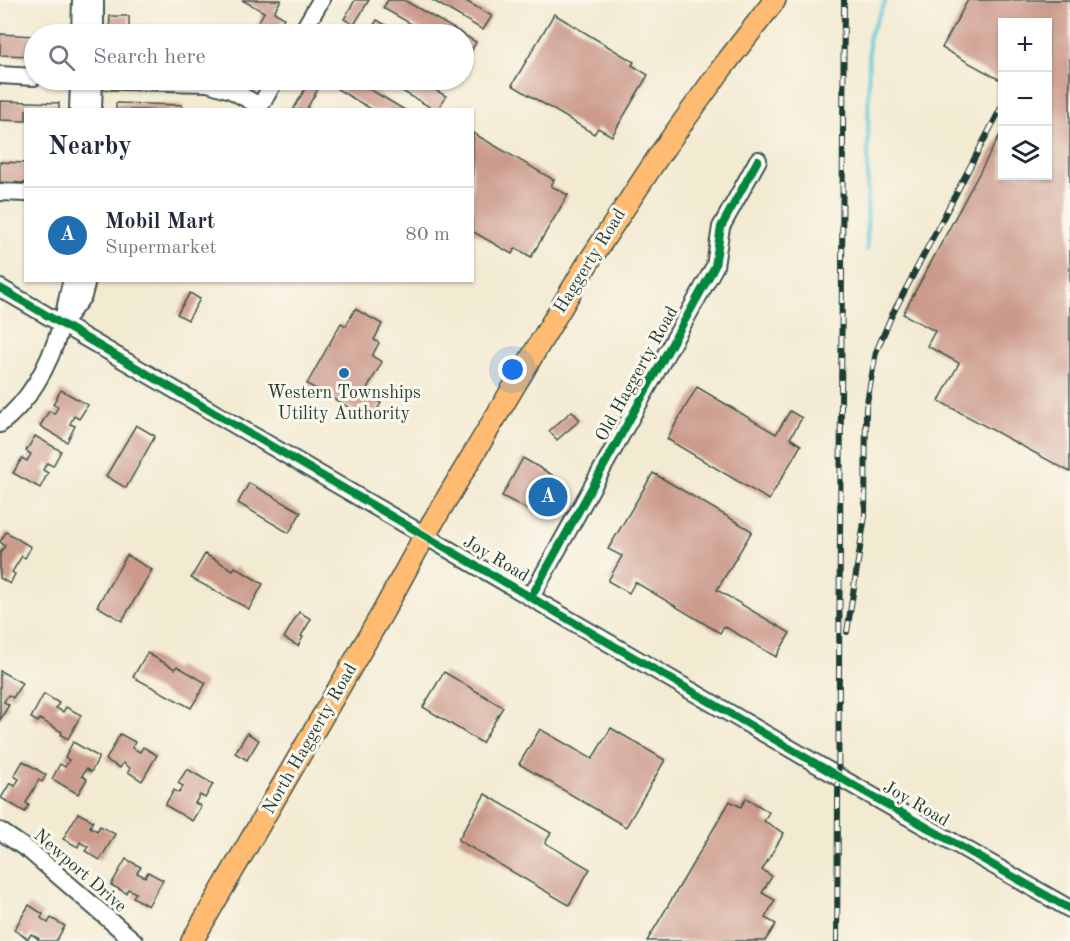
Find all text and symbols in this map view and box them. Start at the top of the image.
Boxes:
map controls [998,18,1052,180]
button: + [998,18,1052,72]
search box [24,24,474,90]
icon: search [45,41,78,74]
text: Search here [93,46,206,68]
button: − [998,72,1052,126]
button: layers [998,126,1052,180]
text: Nearby [48,134,132,160]
street label: Haggerty Road [551,206,629,316]
text: Mobil Mart [105,211,215,233]
text: A [60,225,75,245]
text: 80 m [405,225,450,245]
text: Supermarket [105,238,216,258]
street label: Old Haggerty Road [593,304,681,444]
your location [498,355,527,384]
marker: Western Townships Utility Authority [337,366,351,380]
place label: Western Townships Utility Authority [267,384,421,423]
pin: A [528,474,568,520]
street label: Joy Road [460,532,532,586]
street label: North Haggerty Road [260,661,360,817]
street label: Joy Road [880,778,952,830]
street label: Newport Drive [30,826,130,916]

